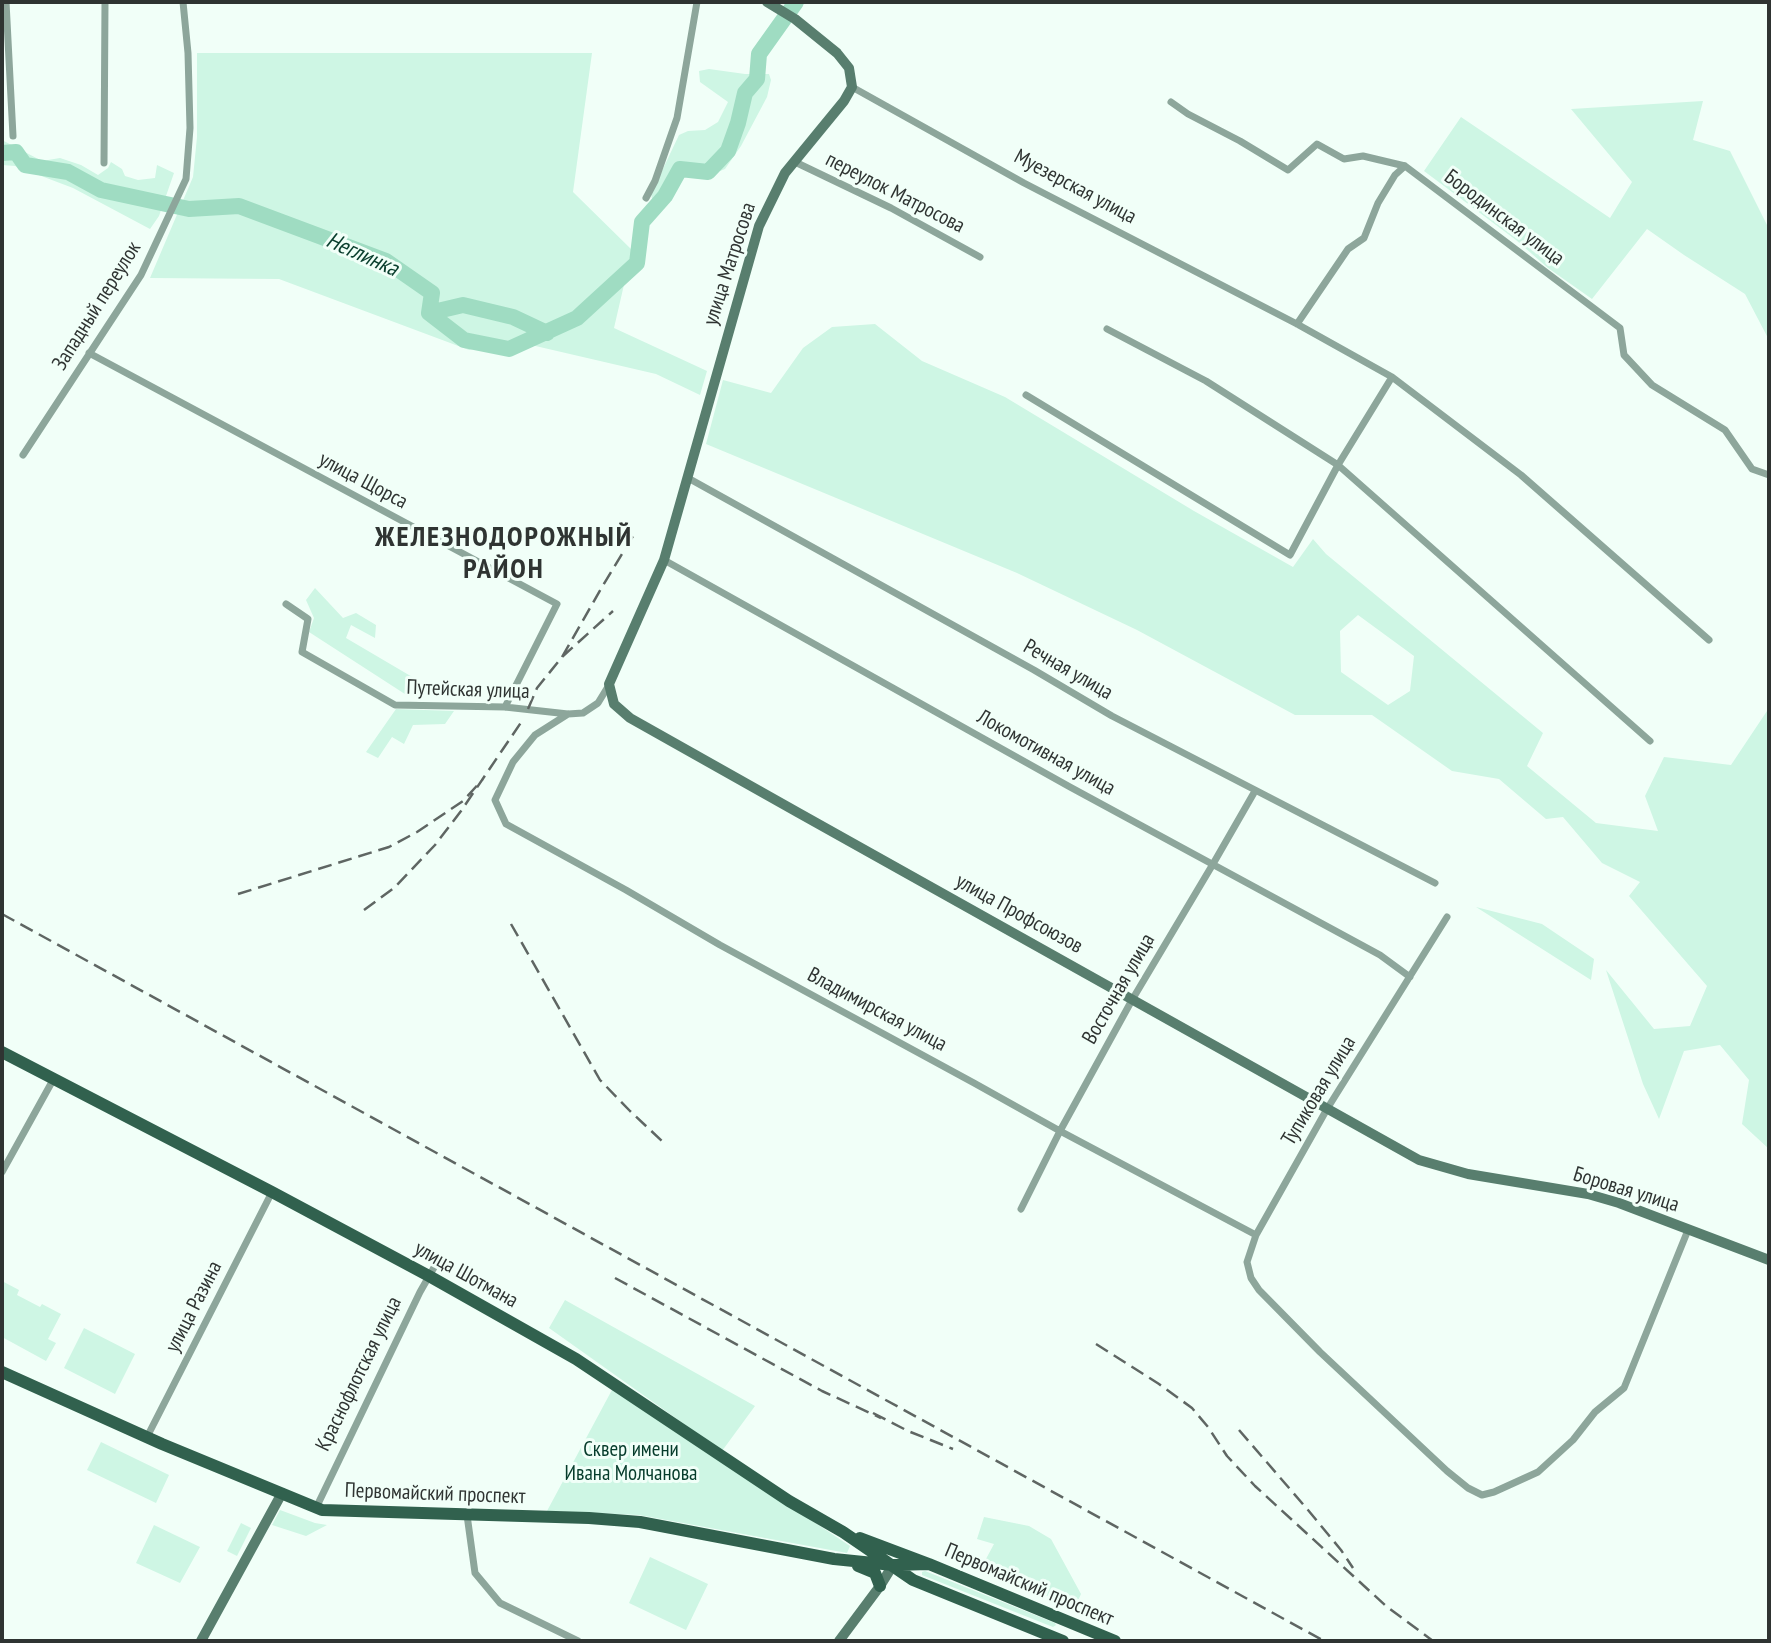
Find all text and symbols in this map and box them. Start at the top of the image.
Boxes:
street label: Муезерская улица [1010,144,1140,230]
street label: переулок Матросова [821,147,969,239]
street label: Бородинская улица [1439,165,1569,271]
street label: улица Матросова [698,200,762,328]
water label: Неглинка [322,227,402,283]
street label: Западный переулок [47,237,147,375]
street label: улица Щорса [314,447,412,515]
district label: ЖЕЛЕЗНОДОРОЖНЫЙ РАЙОН [377,521,631,587]
street label: Речная улица [1019,634,1117,706]
street label: Путейская улица [406,675,530,705]
street label: Локомотивная улица [973,705,1119,801]
street label: улица Профсоюзов [951,869,1087,959]
street label: Восточная улица [1077,929,1161,1049]
street label: Владимирская улица [803,963,951,1057]
street label: Тупиковая улица [1277,1032,1361,1150]
street label: Боровая улица [1570,1162,1682,1218]
street label: улица Шотмана [410,1236,522,1314]
street label: улица Разина [160,1257,228,1357]
street label: Краснофлотская улица [311,1293,407,1455]
park label: Сквер имени Ивана Молчанова [564,1437,698,1487]
street label: Первомайский проспект [344,1478,526,1510]
street label: Первомайский проспект [941,1538,1117,1632]

